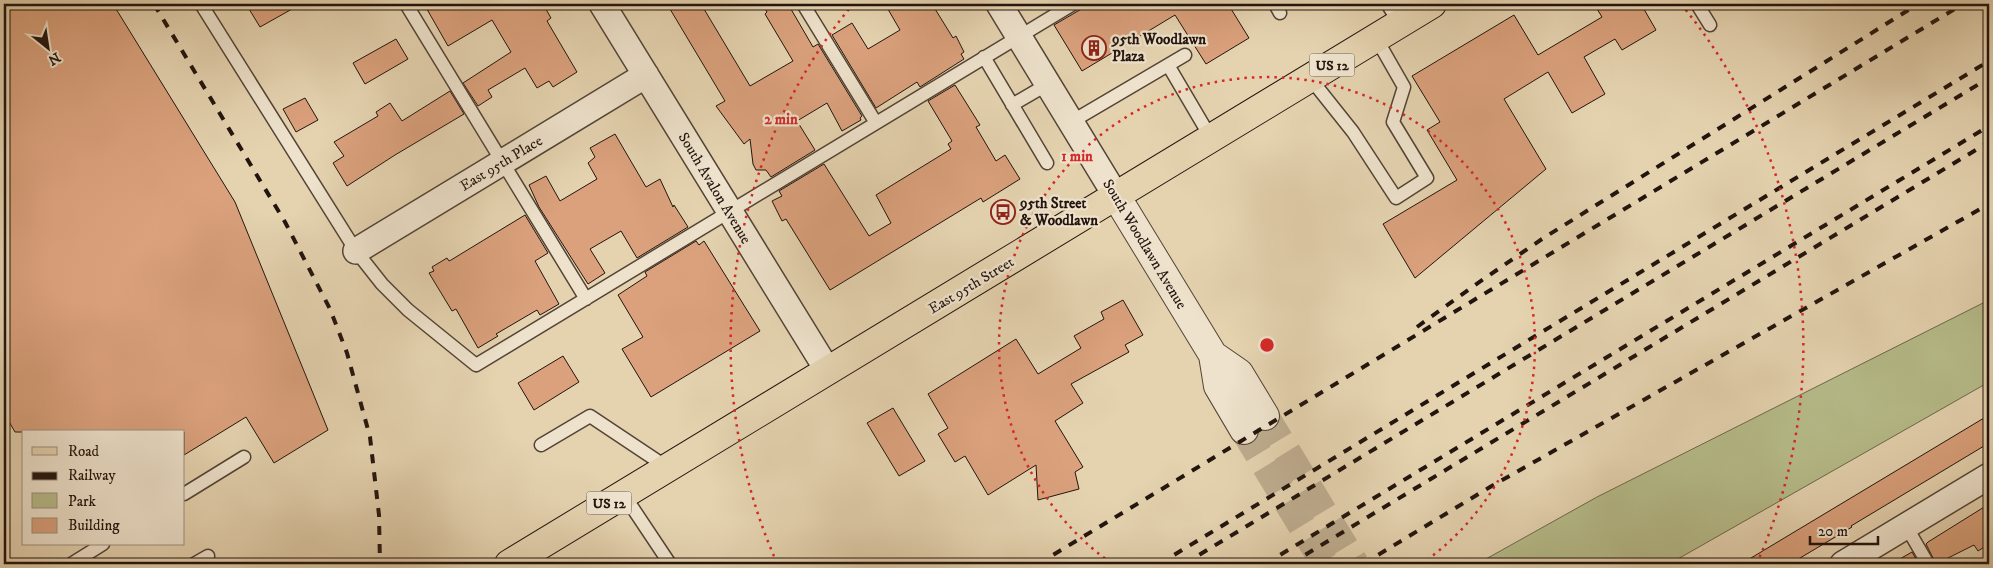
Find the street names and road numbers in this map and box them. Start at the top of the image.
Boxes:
road number: US 12 [1310,54,1354,76]
street label: South Avalon Avenue [674,129,755,247]
street label: East 95th Place [456,131,546,196]
street label: South Woodlawn Avenue [1098,176,1191,313]
street label: East 95th Street [925,252,1018,318]
road number: US 12 [586,492,632,514]

